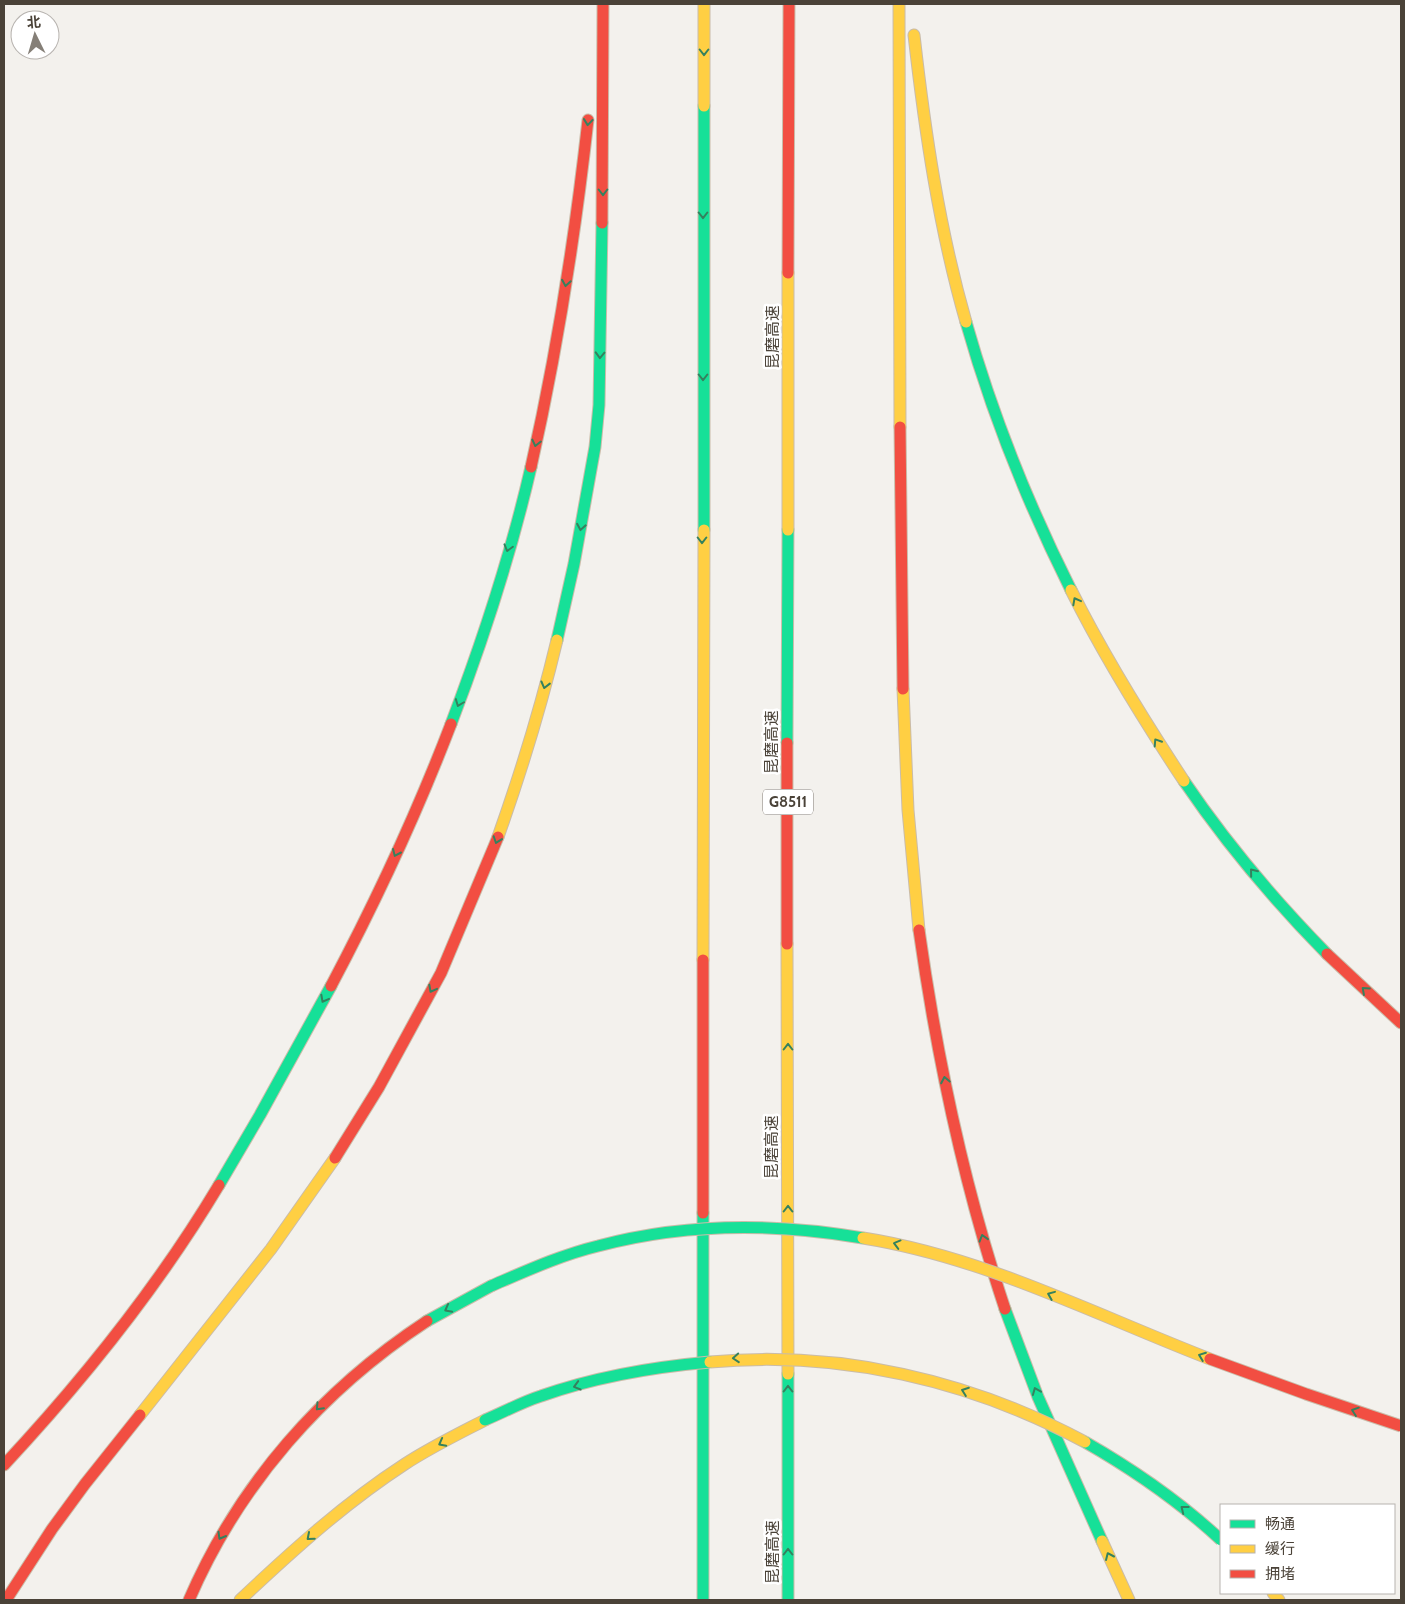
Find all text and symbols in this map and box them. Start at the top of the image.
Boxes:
north arrow [10,10,60,60]
text: 北 [26,12,42,32]
one-way arrow [699,49,709,57]
one-way arrow [583,118,594,126]
one-way arrow [598,189,608,197]
one-way arrow [698,212,708,219]
one-way arrow [562,279,572,287]
street label: 昆磨高速 [763,305,782,369]
one-way arrow [595,351,606,359]
one-way arrow [698,374,708,382]
one-way arrow [531,438,541,447]
one-way arrow [576,522,586,531]
one-way arrow [697,536,707,544]
one-way arrow [504,544,514,552]
one-way arrow [1072,597,1082,606]
one-way arrow [541,681,551,689]
one-way arrow [455,698,465,707]
street label: 昆磨高速 [762,710,781,774]
one-way arrow [1153,738,1163,747]
road number: G8511 [763,790,813,814]
one-way arrow [493,836,503,844]
one-way arrow [392,848,403,857]
one-way arrow [1251,869,1259,878]
one-way arrow [428,984,438,993]
one-way arrow [1362,987,1371,996]
one-way arrow [320,993,330,1002]
one-way arrow [783,1042,793,1050]
one-way arrow [940,1076,951,1084]
street label: 昆磨高速 [762,1115,781,1179]
one-way arrow [783,1205,793,1212]
one-way arrow [979,1234,989,1242]
one-way arrow [894,1240,902,1250]
one-way arrow [1048,1291,1056,1301]
one-way arrow [445,1303,454,1313]
one-way arrow [1198,1352,1207,1362]
one-way arrow [732,1353,740,1364]
one-way arrow [573,1380,581,1390]
one-way arrow [783,1385,793,1392]
one-way arrow [962,1387,970,1397]
one-way arrow [1031,1388,1041,1396]
one-way arrow [316,1401,325,1410]
one-way arrow [1351,1407,1360,1417]
one-way arrow [438,1437,447,1447]
legend [1220,1504,1395,1594]
one-way arrow [1181,1506,1190,1514]
text: 畅通 [1265,1515,1295,1533]
street label: 昆磨高速 [763,1520,782,1584]
one-way arrow [218,1530,228,1539]
one-way arrow [306,1531,315,1540]
text: 缓行 [1265,1540,1295,1558]
one-way arrow [783,1547,793,1555]
one-way arrow [1105,1552,1115,1561]
text: 拥堵 [1265,1565,1295,1583]

